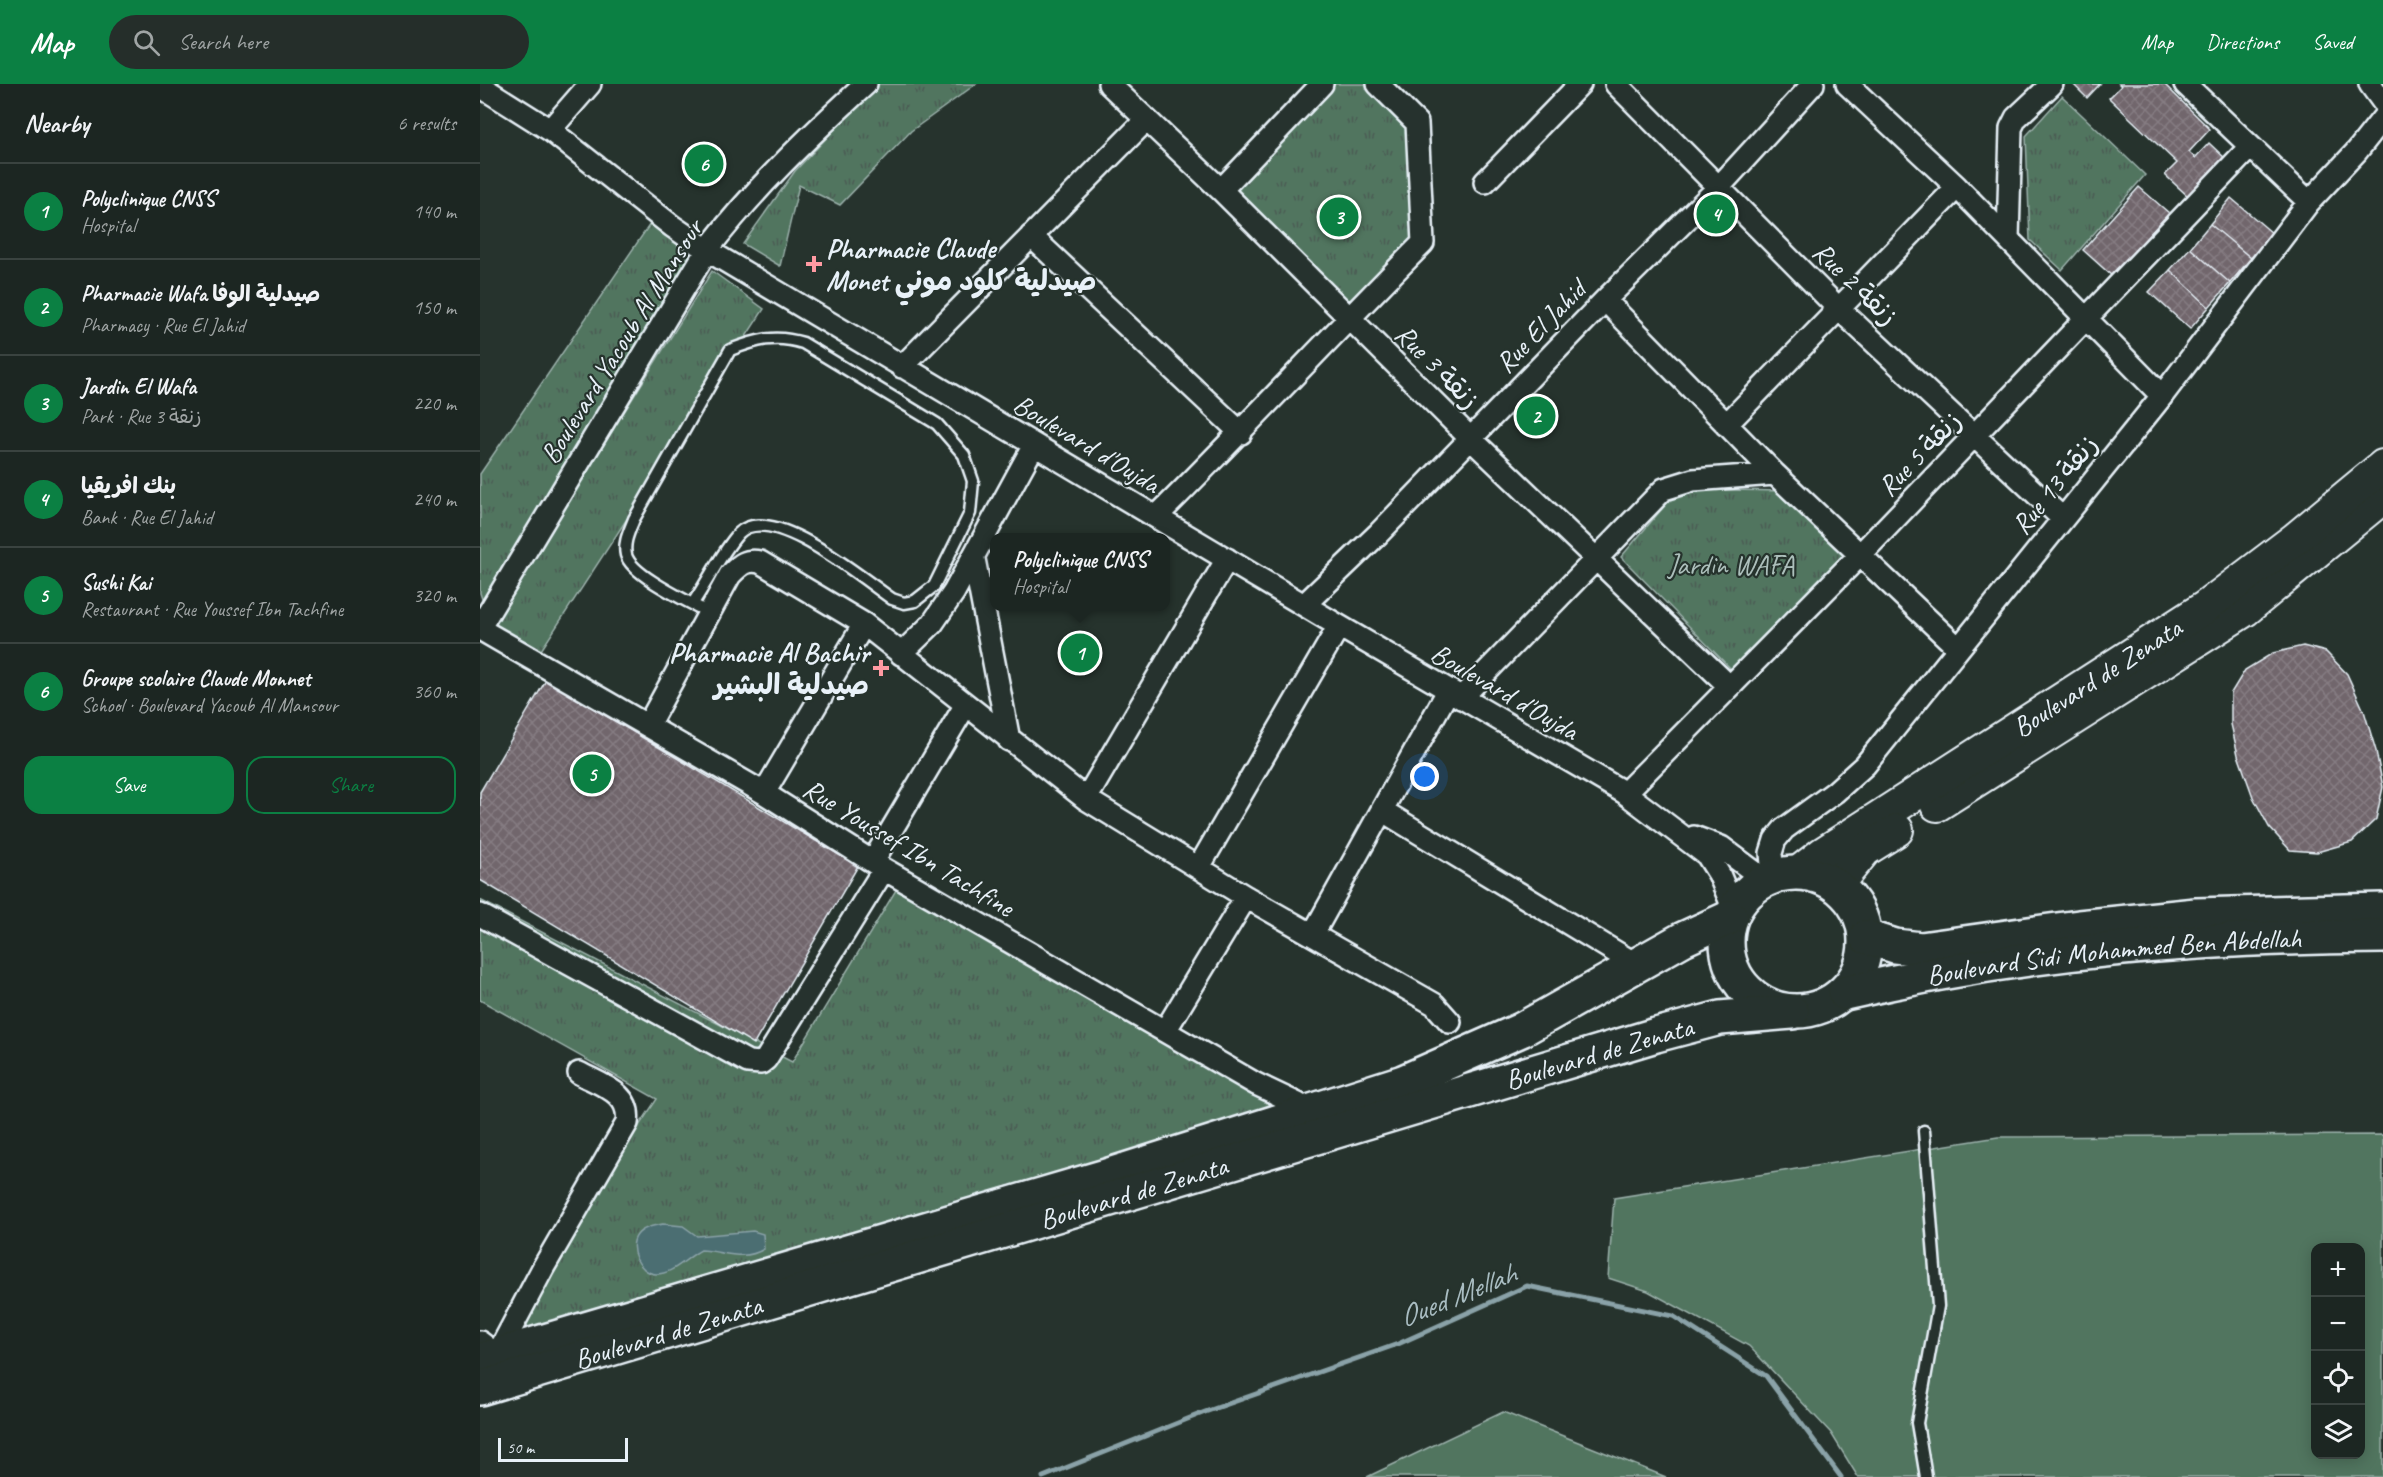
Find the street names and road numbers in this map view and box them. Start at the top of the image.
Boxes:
street label: Boulevard Yacoub Al Mansour [532,210,712,470]
street label: Rue 2 زنقة [1805,234,1906,333]
street label: Rue El Jahid [1488,270,1596,380]
street label: Rue 3 زنقة [1388,317,1487,416]
street label: Boulevard d'Oujda [1007,386,1168,502]
street label: Rue 5 زنقة [1870,403,1969,504]
street label: Rue 13 زنقة [2004,427,2105,541]
street label: Boulevard de Zenata [2006,609,2190,745]
street label: Boulevard d'Oujda [1425,635,1586,749]
street label: Rue Youssef Ibn Tachfine [797,771,1022,925]
street label: Boulevard Sidi Mohammed Ben Abdellah [1924,920,2302,993]
street label: Boulevard de Zenata [1501,1009,1698,1097]
street label: Boulevard de Zenata [1035,1147,1233,1237]
street label: Boulevard de Zenata [570,1287,768,1377]

